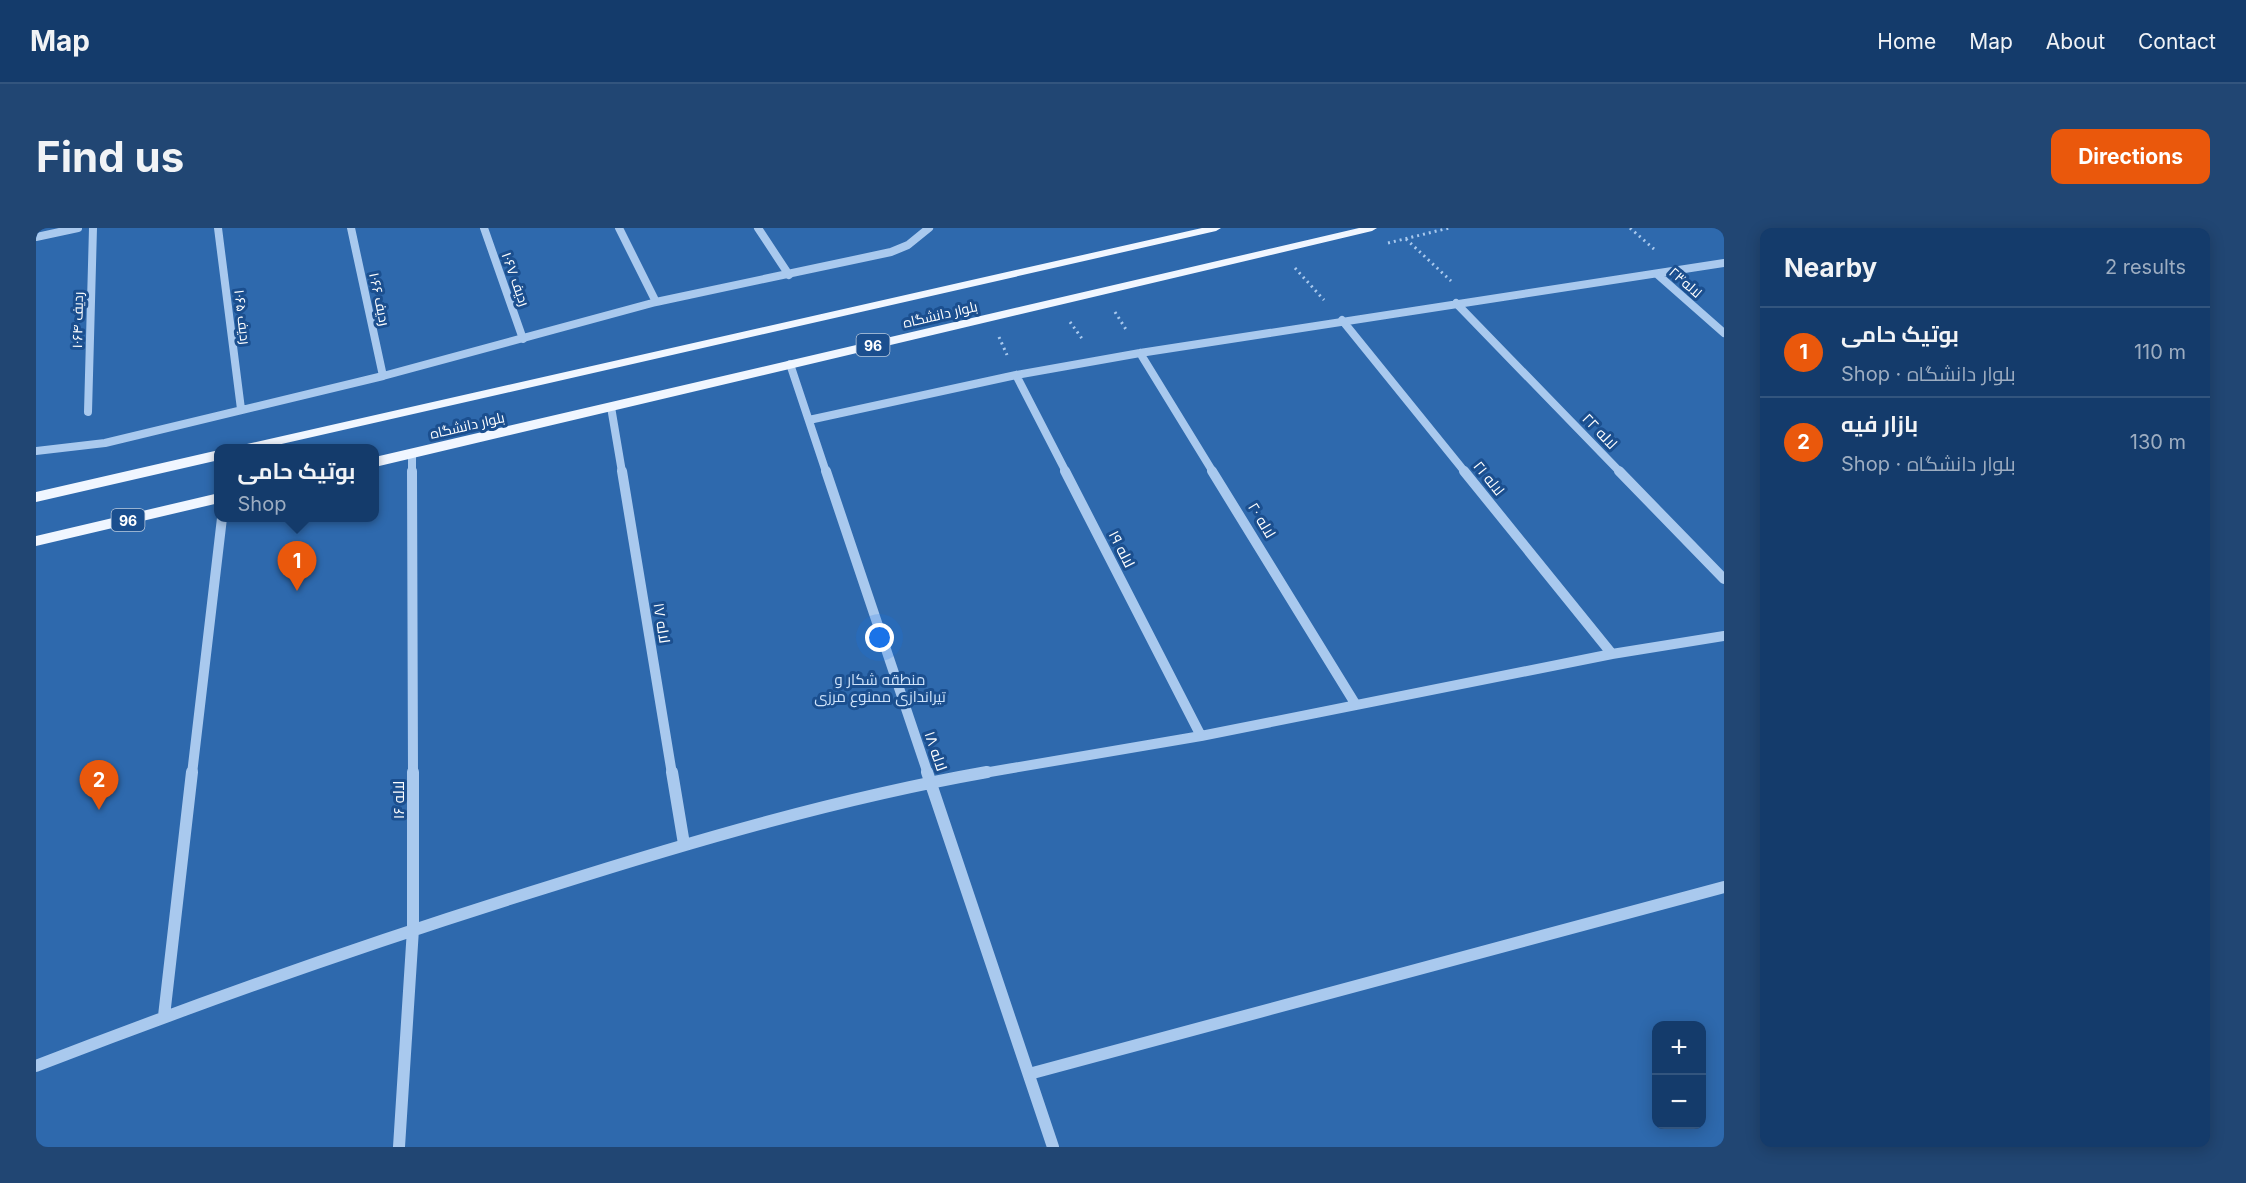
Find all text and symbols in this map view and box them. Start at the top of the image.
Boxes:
text: Map [30,24,90,58]
text: Home [1877,29,1936,54]
text: Map [1969,29,2013,54]
text: About [2046,29,2105,54]
text: Contact [2138,29,2216,54]
button: Directions [2051,129,2210,184]
text: Find us [36,131,184,182]
street label: ردیف ۱۰۶۷ [498,250,534,308]
text: Nearby [1784,252,1877,283]
text: 2 results [2105,255,2186,279]
street label: لاله۲۳ [1666,263,1706,301]
street label: ردیف ۱۰۶۶ [366,271,394,327]
street label: ردیف ۱۰۶۵ [231,289,255,345]
street label: ردیف ۱۰۶۴ [68,291,86,349]
street label: بلوار دانشگاه [901,297,979,331]
text: بوتیک حامی [1841,321,1959,347]
road number: 96 [856,334,890,356]
text: 1 [1799,340,1808,364]
text: 110 m [2134,340,2186,364]
text: Shop · بلوار دانشگاه [1841,362,2016,386]
street label: بلوار دانشگاه [428,408,506,442]
street label: لاله ۲۲ [1578,409,1622,453]
text: بازار فیه [1841,411,1918,437]
text: 2 [1797,430,1810,454]
text: 130 m [2130,430,2186,454]
popup [214,444,379,522]
text: Shop · بلوار دانشگاه [1841,452,2016,476]
street label: لاله ۲۱ [1469,457,1509,499]
text: بوتیک حامی [238,458,355,484]
text: Shop [238,492,286,516]
street label: لاله ۲۰ [1244,499,1280,541]
road number: 96 [112,509,145,531]
street label: لاله ۱۹ [1105,527,1139,571]
pin: 1 [278,542,316,591]
street label: لاله ۱۷ [649,601,675,645]
your location [865,623,894,652]
park label: منطقه شکار و تیراندازی ممنوع مرزی [814,670,946,708]
street label: لاله ۱۸ [920,729,952,773]
pin: 2 [80,760,118,810]
street label: لاله ۱۶ [389,781,408,819]
map controls [1652,1021,1706,1129]
button: + [1652,1021,1706,1075]
button: − [1652,1075,1706,1129]

